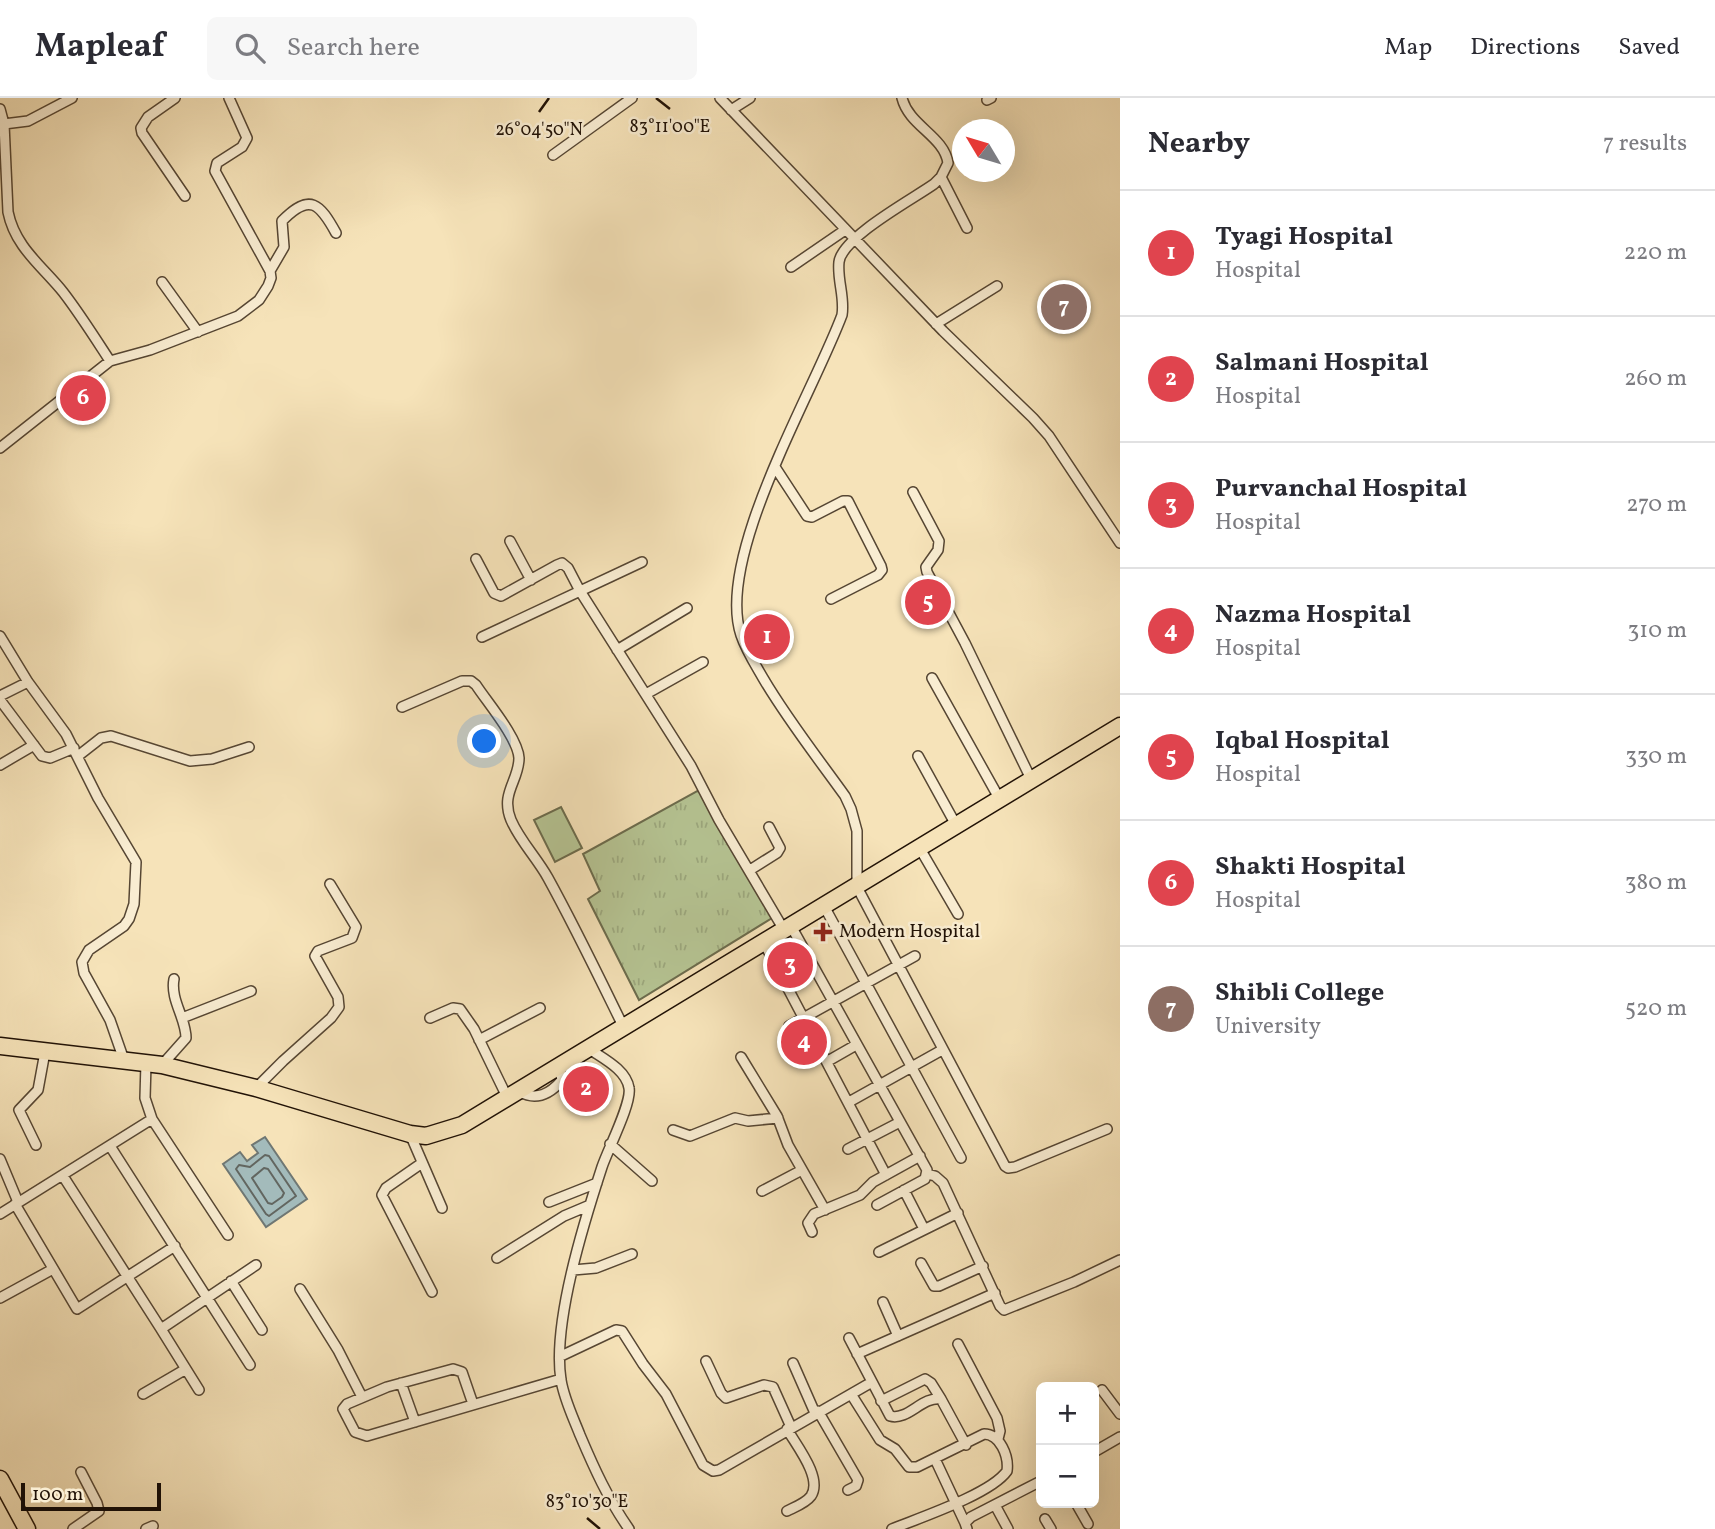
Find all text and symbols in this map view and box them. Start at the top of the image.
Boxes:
search box [207,17,697,80]
text: Mapleaf [35,25,165,71]
icon: search [231,29,269,67]
text: Search here [287,30,420,66]
text: Map [1384,31,1432,65]
text: Directions [1470,31,1580,65]
text: Saved [1618,31,1680,65]
text: 83°11'00"E [630,115,711,140]
text: 26°04'50"N [495,118,583,143]
north arrow [952,119,1015,182]
text: Nearby [1148,123,1250,165]
text: 7 results [1603,128,1687,160]
text: Tyagi Hospital [1215,219,1393,255]
text: 1 [1166,237,1176,269]
text: 220 m [1624,237,1687,269]
text: Hospital [1215,255,1301,287]
pin: 7 [1041,281,1087,333]
text: Salmani Hospital [1215,345,1429,381]
text: 2 [1165,363,1177,395]
text: 260 m [1624,363,1687,395]
pin: 6 [60,372,106,424]
text: Hospital [1215,381,1301,413]
text: Purvanchal Hospital [1215,471,1467,507]
text: 3 [1165,489,1177,521]
text: 270 m [1626,489,1687,521]
text: Hospital [1215,507,1301,539]
pin: 5 [905,576,951,628]
text: Nazma Hospital [1215,597,1411,633]
pin: 1 [744,611,790,663]
text: 4 [1164,615,1178,647]
text: 310 m [1627,615,1687,647]
text: Hospital [1215,633,1301,665]
text: Iqbal Hospital [1215,723,1389,759]
your location [467,724,501,758]
text: 5 [1165,741,1177,773]
text: 330 m [1625,741,1687,773]
text: Hospital [1215,759,1301,791]
text: Shakti Hospital [1215,849,1406,885]
text: 6 [1165,867,1177,899]
text: 380 m [1625,867,1687,899]
text: Hospital [1215,885,1301,917]
place label: Modern Hospital [839,919,981,945]
marker: Modern Hospital [813,922,833,942]
pin: 3 [767,939,813,991]
text: Shibli College [1215,975,1384,1011]
text: 7 [1166,993,1177,1025]
text: 520 m [1625,993,1687,1025]
text: University [1215,1011,1321,1043]
pin: 4 [781,1016,827,1068]
pin: 2 [563,1063,609,1115]
map controls [1036,1382,1099,1508]
button: + [1036,1382,1099,1445]
button: − [1036,1445,1099,1508]
scale bar [21,1480,161,1512]
text: 100 m [32,1482,83,1508]
text: 83°10'30"E [546,1490,628,1515]

